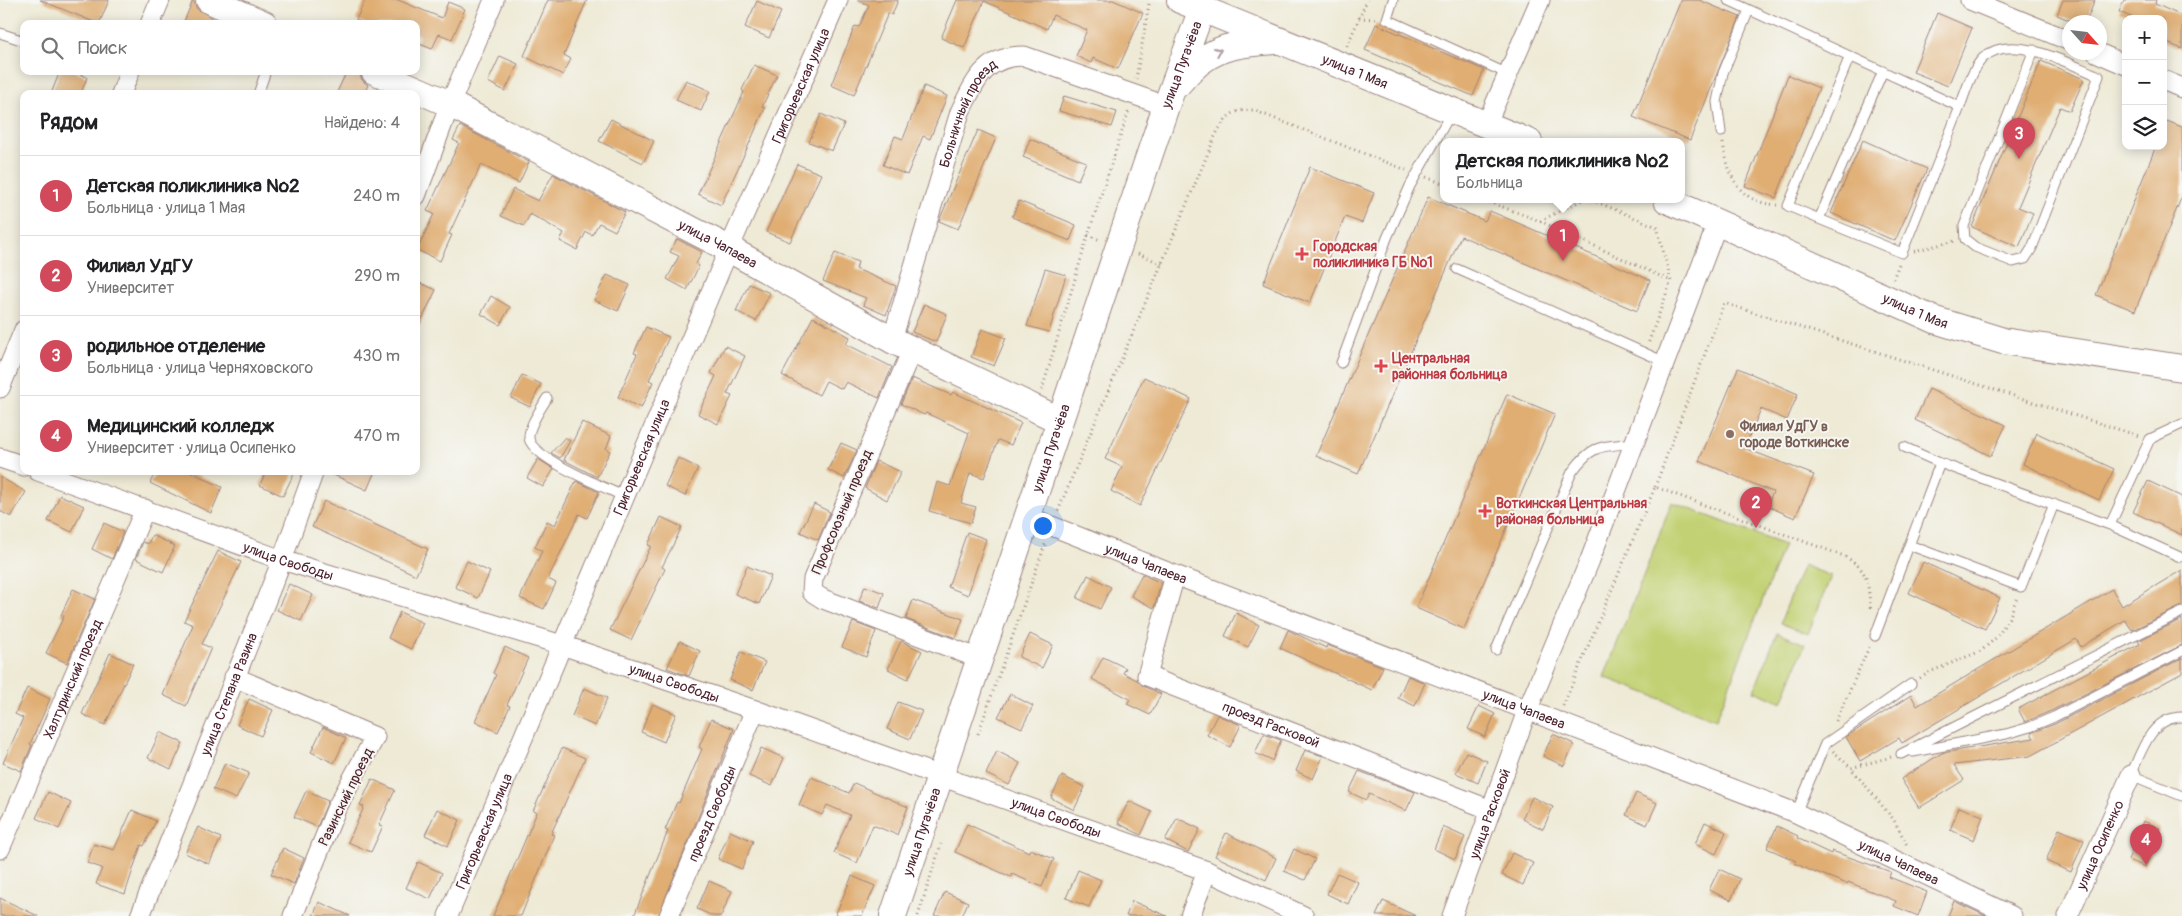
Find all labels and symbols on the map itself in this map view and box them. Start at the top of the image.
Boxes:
north arrow [2062,15,2107,60]
street label: улица Пугачёва [1157,19,1205,111]
street label: Григорьевская улица [768,25,833,146]
one-way arrow [1213,47,1222,57]
street label: улица 1 Мая [1319,50,1391,92]
street label: Больничный проезд [935,55,1000,170]
pin: 3 [2003,118,2035,159]
street label: улица Чапаева [675,215,760,272]
pin: 1 [1547,220,1579,261]
place label: Городская поликлиника ГБ №1 [1313,238,1433,271]
marker: Городская поликлиника ГБ №1 [1295,247,1309,261]
street label: улица 1 Мая [1879,289,1950,332]
place label: Центральная районная больница [1392,350,1508,383]
marker: Центральная районная больница [1374,359,1388,373]
street label: Григорьевская улица [609,397,673,518]
street label: улица Пугачёва [1028,402,1073,495]
place label: Филиал УдГУ в городе Воткинске [1739,418,1850,451]
marker: Филиал УдГУ в городе Воткинске [1724,428,1736,440]
street label: Профсоюзный проезд [808,447,876,577]
pin: 2 [1740,487,1772,528]
place label: Воткинская Центральная районая больница [1496,495,1648,528]
marker: Воткинская Центральная районая больница [1478,504,1492,518]
your location [1030,513,1056,539]
street label: улица Свободы [240,538,335,584]
street label: улица Чапаева [1102,539,1190,587]
street label: Халтуринский проезд [40,616,106,741]
street label: улица Степана Разина [196,630,261,759]
street label: улица Свободы [626,659,722,706]
street label: улица Чапаева [1480,685,1568,732]
street label: проезд Расковой [1220,698,1322,751]
street label: Разинский проезд [315,745,377,849]
street label: проезд Свободы [684,763,739,864]
street label: улица Расковой [1465,766,1514,862]
street label: Григорьевская улица [452,771,516,892]
street label: улица Пугачёва [898,786,944,879]
street label: улица Свободы [1008,793,1104,841]
street label: улица Осипенко [2072,797,2127,893]
pin: 4 [2130,824,2162,865]
street label: улица Чапаева [1855,835,1942,888]

